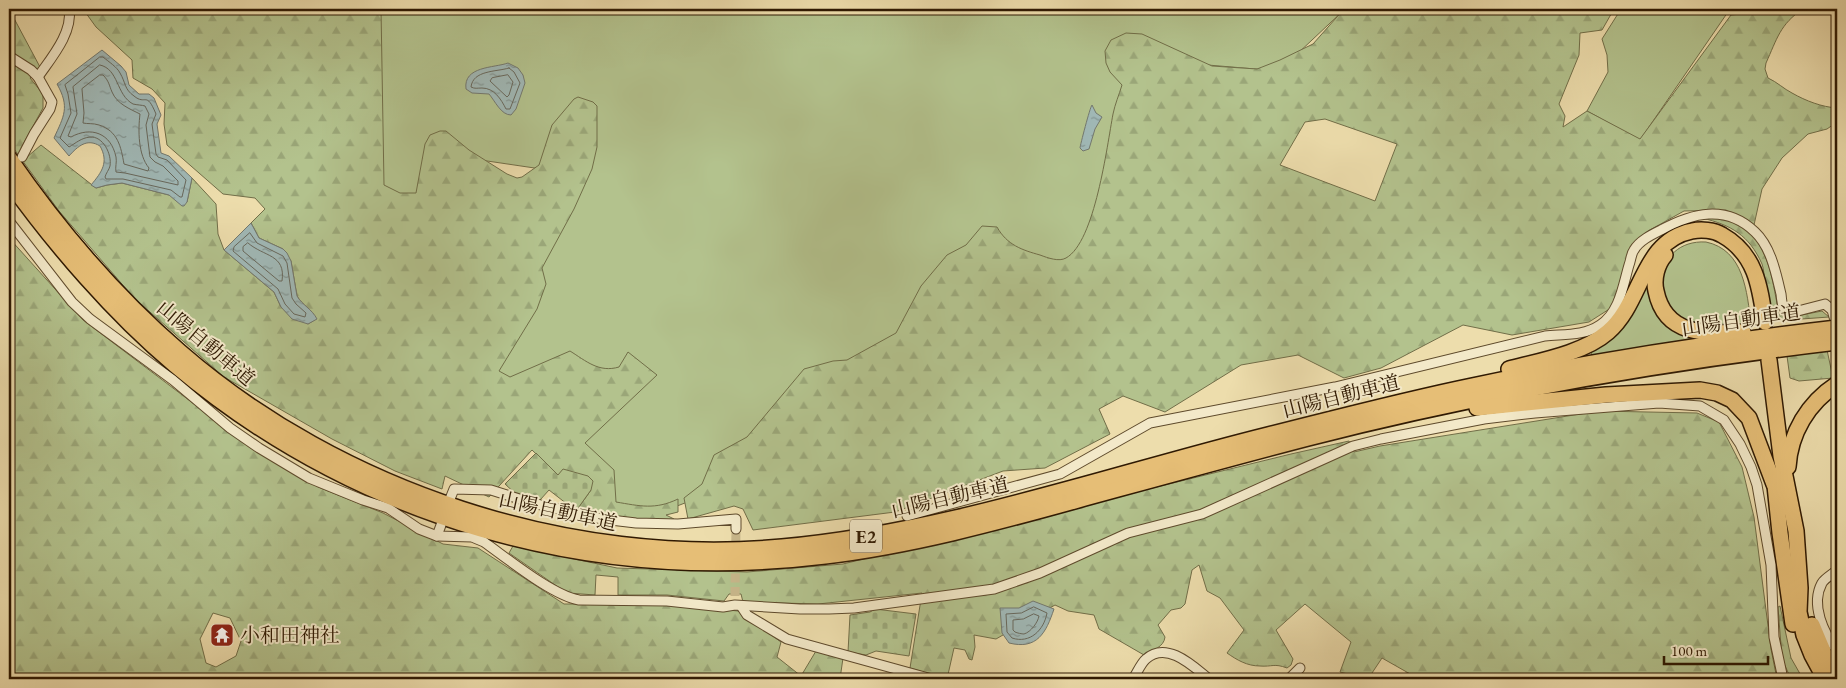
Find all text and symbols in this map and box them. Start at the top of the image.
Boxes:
street label: 山陽自動車道 [152,294,260,392]
street label: 山陽自動車道 [1680,299,1802,341]
street label: 山陽自動車道 [1280,369,1402,423]
street label: 山陽自動車道 [889,471,1011,523]
street label: 山陽自動車道 [497,486,619,536]
road number: E2 [850,520,882,552]
temple icon: 小和田神社 [209,622,235,648]
place label: 小和田神社 [240,622,340,648]
scale bar [1664,633,1767,665]
text: 100 m [1671,641,1708,660]

